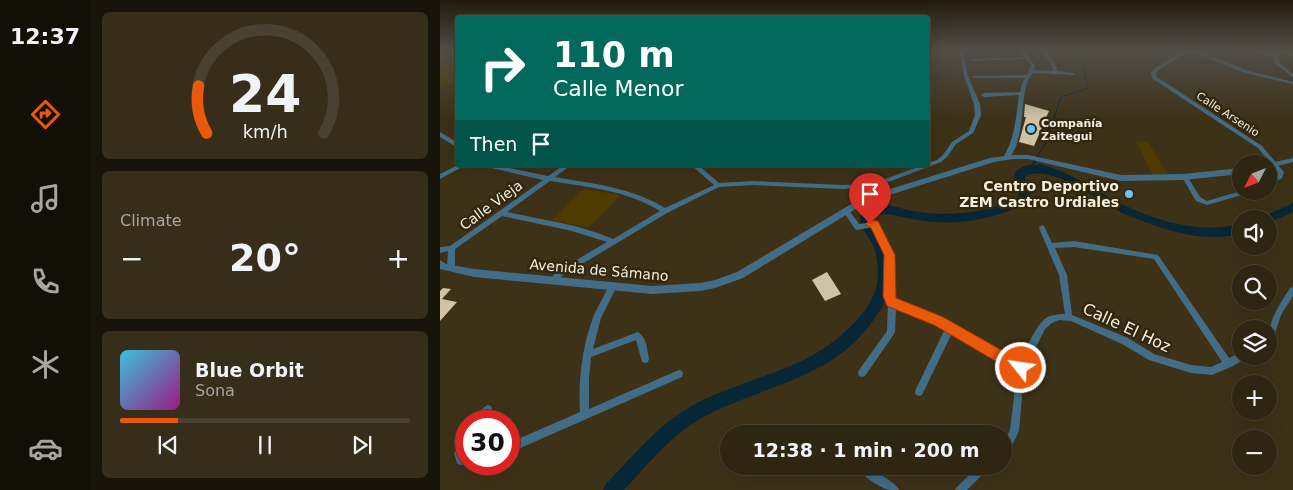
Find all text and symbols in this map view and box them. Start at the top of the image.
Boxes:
text: 12:37 [10,24,80,49]
icon: right [470,35,535,100]
text: 110 m [553,35,675,75]
text: 24 [229,64,301,124]
text: Calle Menor [553,76,684,101]
street label: Calle Arsenio [1194,89,1262,140]
icon: directions [28,97,63,132]
place label: Compañía Zaitegui [1041,117,1102,143]
text: km/h [242,121,288,142]
marker: Compañía Zaitegui [1025,123,1037,135]
icon: arrive [527,130,555,158]
text: Then [470,133,517,155]
north arrow [1232,155,1278,200]
map controls [1232,155,1277,475]
pin [849,173,891,224]
street label: Calle Vieja [457,177,525,233]
place label: Centro Deportivo ZEM Castro Urdiales [959,178,1119,210]
icon: arrive [856,180,884,208]
icon: music [28,181,63,216]
marker: Centro Deportivo ZEM Castro Urdiales [1123,188,1135,200]
button: sound [1232,210,1277,255]
text: Climate [120,211,182,230]
text: 20° [229,236,301,280]
text: − [120,242,143,275]
text: + [387,242,410,275]
street label: Avenida de Sámano [529,256,669,284]
icon: phone [28,264,63,299]
button: search [1232,265,1277,310]
street label: Calle El Hoz [1080,299,1174,356]
button: layers [1232,320,1277,365]
position arrow [994,341,1046,393]
icon: climate [28,347,63,382]
text: Blue Orbit [195,359,304,381]
button: + [1232,375,1277,420]
text: Sona [195,381,235,400]
speed limit sign: 30 [455,410,520,475]
button: − [1232,430,1277,475]
icon: car [28,431,63,466]
icon: previous [154,431,182,459]
icon: pause [251,431,279,459]
icon: next [348,431,376,459]
text: 12:38 · 1 min · 200 m [752,439,980,461]

